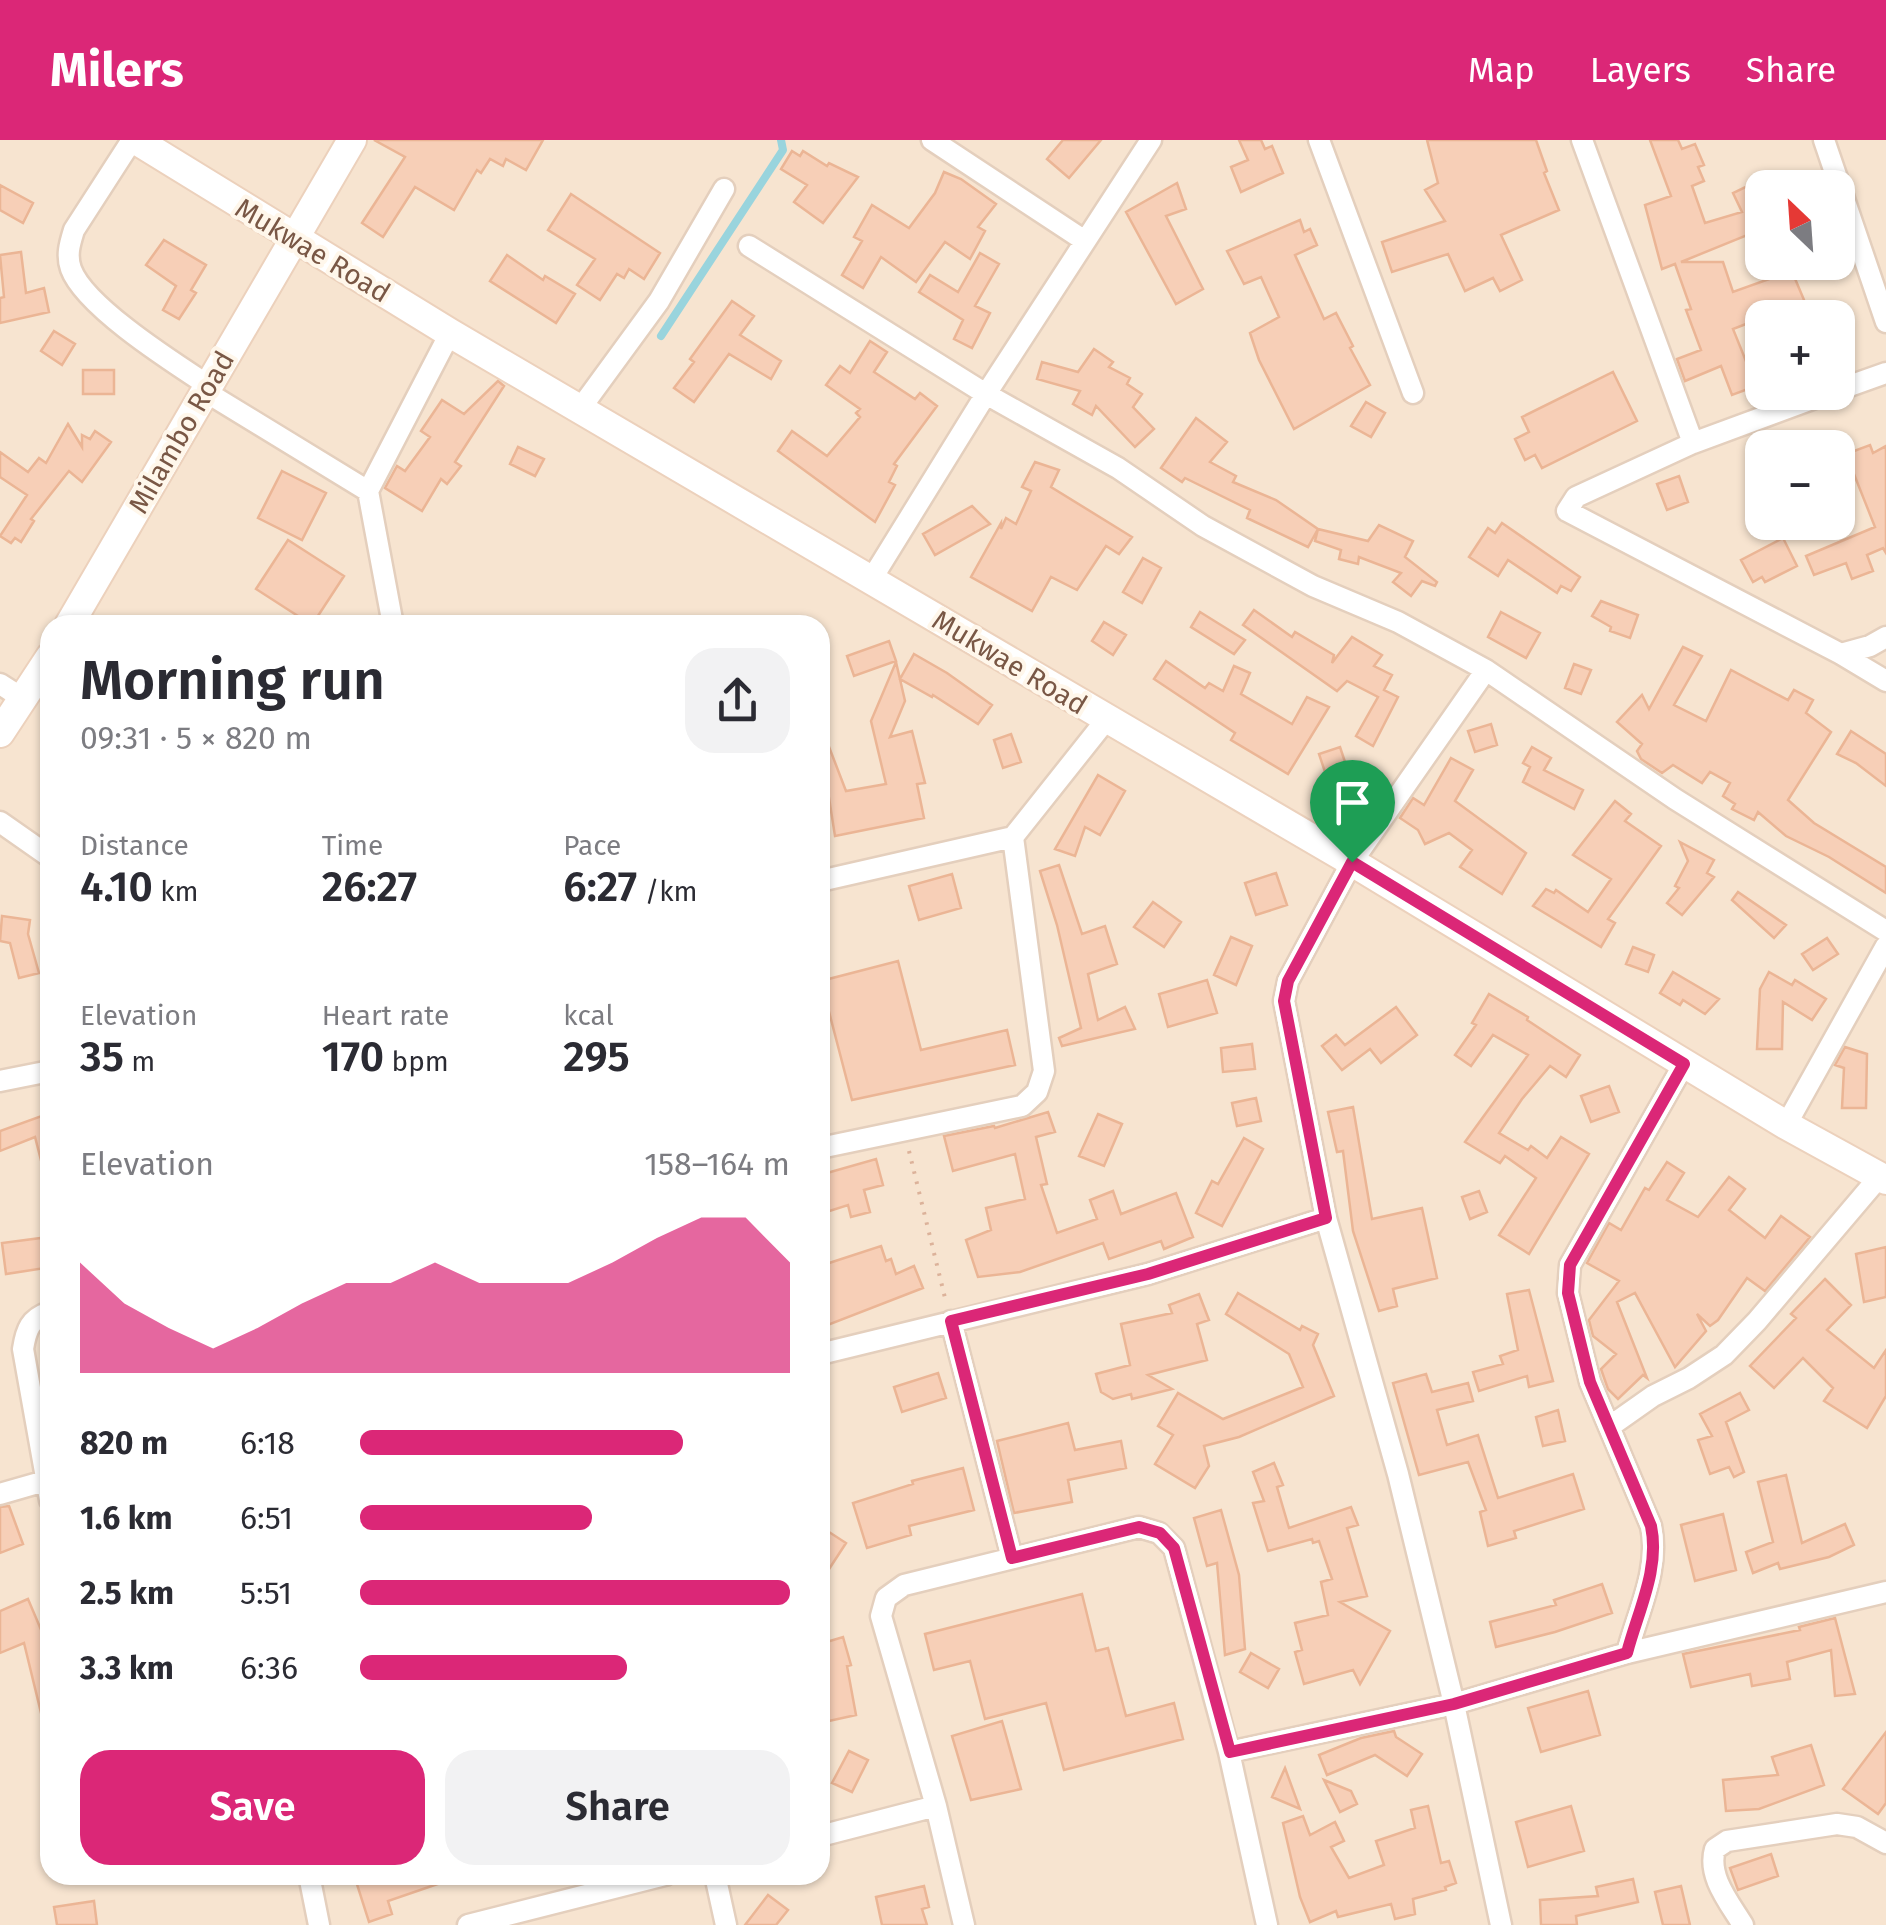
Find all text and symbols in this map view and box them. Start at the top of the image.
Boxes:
text: Milers [50,41,184,99]
text: Map [1468,49,1535,91]
text: Layers [1590,49,1691,91]
text: Share [1746,49,1836,91]
north arrow [1745,170,1855,280]
map controls [1745,170,1855,540]
street label: Mukwae Road [229,191,396,310]
button: + [1745,300,1855,410]
street label: Milambo Road [122,345,241,519]
button: − [1745,430,1855,540]
street label: Mukwae Road [926,603,1093,722]
text: Morning run [80,648,385,714]
button: share [685,648,790,753]
text: 09:31 · 5 × 820 m [80,719,312,757]
pin [1310,760,1395,863]
icon: arrive [1325,775,1380,830]
text: Distance [80,829,189,862]
text: Time [322,829,383,862]
text: Pace [563,829,621,862]
text: 4.10 [80,862,153,912]
text: 26:27 [322,862,417,912]
text: 6:27 [563,862,637,912]
text: km [153,875,199,908]
text: /km [637,875,698,908]
text: Elevation [80,999,197,1032]
text: Heart rate [322,999,449,1032]
text: kcal [563,999,614,1032]
text: 35 [80,1032,124,1082]
text: 170 [322,1032,384,1082]
text: 295 [563,1032,630,1082]
text: m [124,1045,155,1078]
text: bpm [384,1045,449,1078]
text: Elevation [80,1145,214,1183]
text: 158–164 m [644,1145,790,1183]
text: 820 m [80,1424,168,1462]
text: 6:18 [240,1424,295,1462]
text: 1.6 km [80,1499,173,1537]
text: 6:51 [240,1499,293,1537]
text: 2.5 km [80,1574,174,1612]
text: 5:51 [240,1574,292,1612]
text: 3.3 km [80,1649,174,1687]
text: 6:36 [240,1649,298,1687]
button: Save [80,1750,425,1865]
button: Share [445,1750,790,1865]

